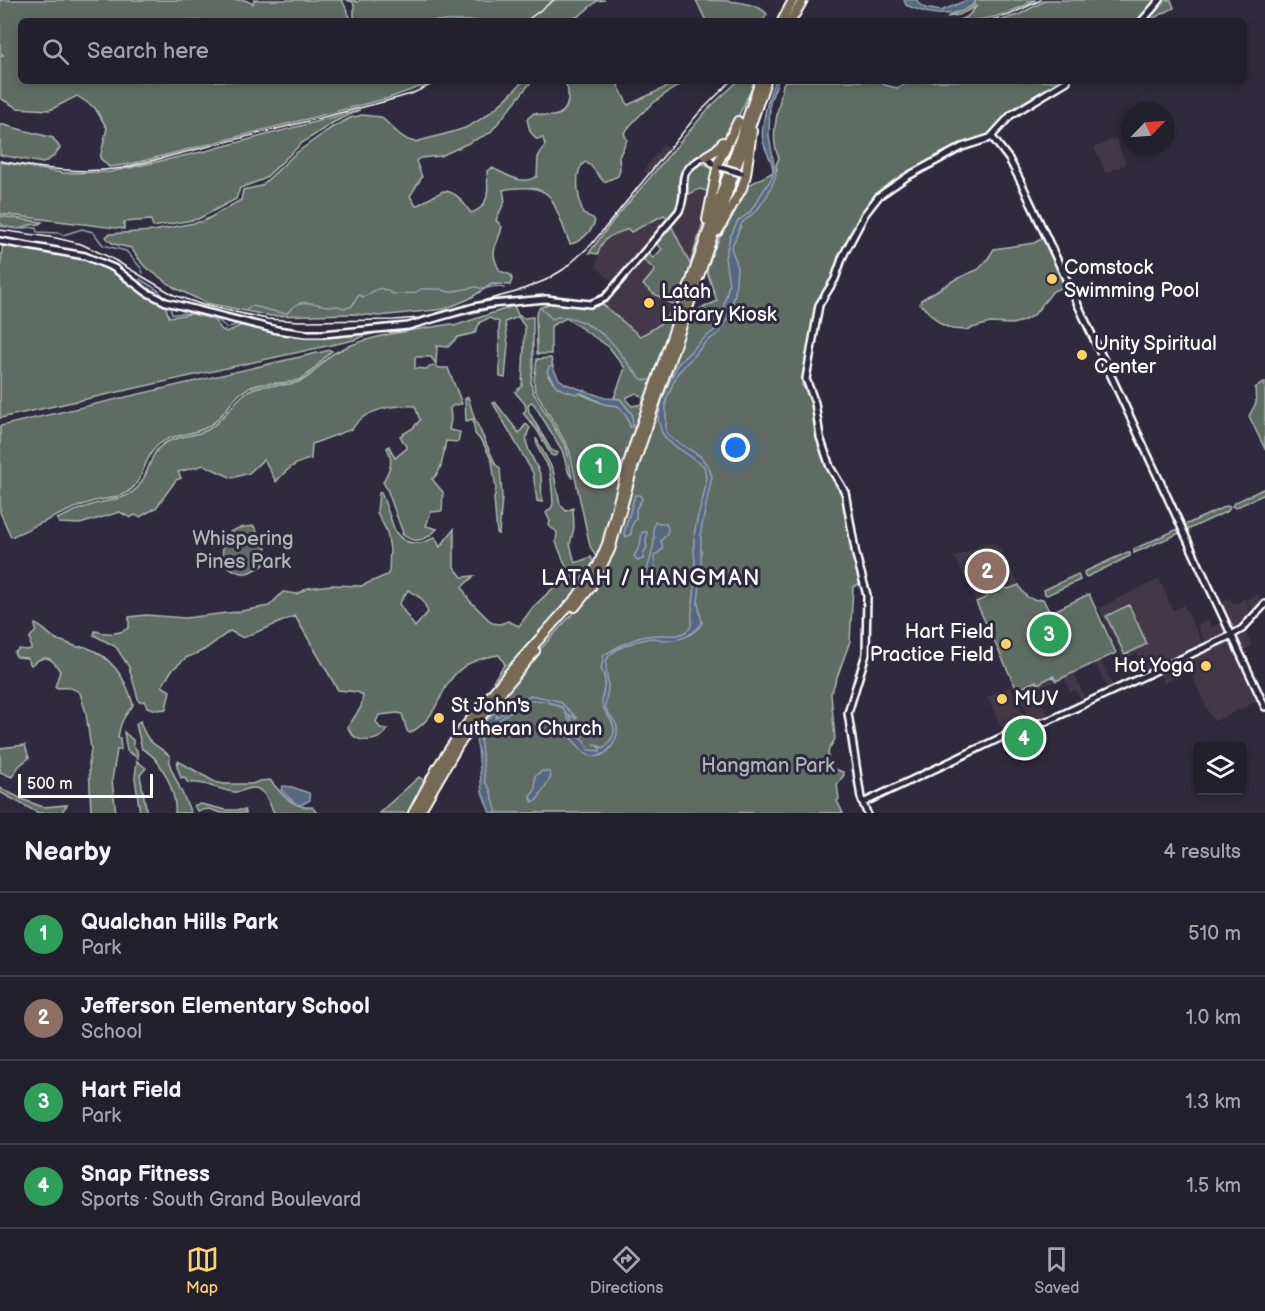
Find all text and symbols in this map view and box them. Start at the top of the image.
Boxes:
search box [18,18,1247,84]
icon: search [39,35,72,68]
text: Search here [87,38,209,65]
north arrow [1121,102,1175,156]
place label: Comstock Swimming Pool [1064,256,1199,303]
marker: Comstock Swimming Pool [1045,272,1059,286]
place label: Latah Library Kiosk [661,280,777,327]
marker: Latah Library Kiosk [642,296,656,310]
place label: Unity Spiritual Center [1094,332,1217,379]
marker: Unity Spiritual Center [1075,348,1089,362]
your location [721,433,750,462]
pin: 1 [580,444,618,488]
park label: Whispering Pines Park [192,527,294,574]
pin: 2 [968,548,1006,594]
district label: LATAH / HANGMAN [541,565,761,592]
pin: 3 [1030,612,1068,656]
place label: Hart Field Practice Field [870,620,994,667]
marker: Hart Field Practice Field [999,637,1013,651]
place label: Hot Yoga [1114,654,1194,678]
marker: Hot Yoga [1199,659,1213,673]
place label: MUV [1014,687,1059,711]
marker: MUV [995,692,1009,706]
place label: St John's Lutheran Church [451,694,602,741]
marker: St John's Lutheran Church [432,711,446,725]
pin: 4 [1004,716,1044,760]
map controls [1193,741,1247,795]
button: layers [1193,741,1247,795]
park label: Hangman Park [701,754,835,778]
scale bar [18,771,153,798]
text: 500 m [27,775,73,794]
text: Nearby [24,837,111,868]
text: 4 results [1163,840,1241,864]
text: Qualchan Hills Park [81,909,278,936]
text: 1 [39,922,48,946]
text: 510 m [1188,922,1241,946]
text: Park [81,936,121,960]
text: Jefferson Elementary School [81,993,370,1020]
text: 2 [38,1006,49,1030]
text: 1.0 km [1186,1006,1241,1030]
text: School [81,1020,142,1044]
text: Hart Field [81,1077,181,1104]
text: 3 [38,1090,49,1114]
text: 1.3 km [1185,1090,1241,1114]
text: Park [81,1104,121,1128]
text: Snap Fitness [81,1161,210,1188]
text: 4 [38,1174,49,1198]
text: 1.5 km [1186,1174,1241,1198]
text: Sports · South Grand Boulevard [81,1188,361,1212]
tab: Map [186,1243,219,1298]
tab: Directions [590,1243,663,1298]
tab: Saved [1034,1243,1079,1298]

